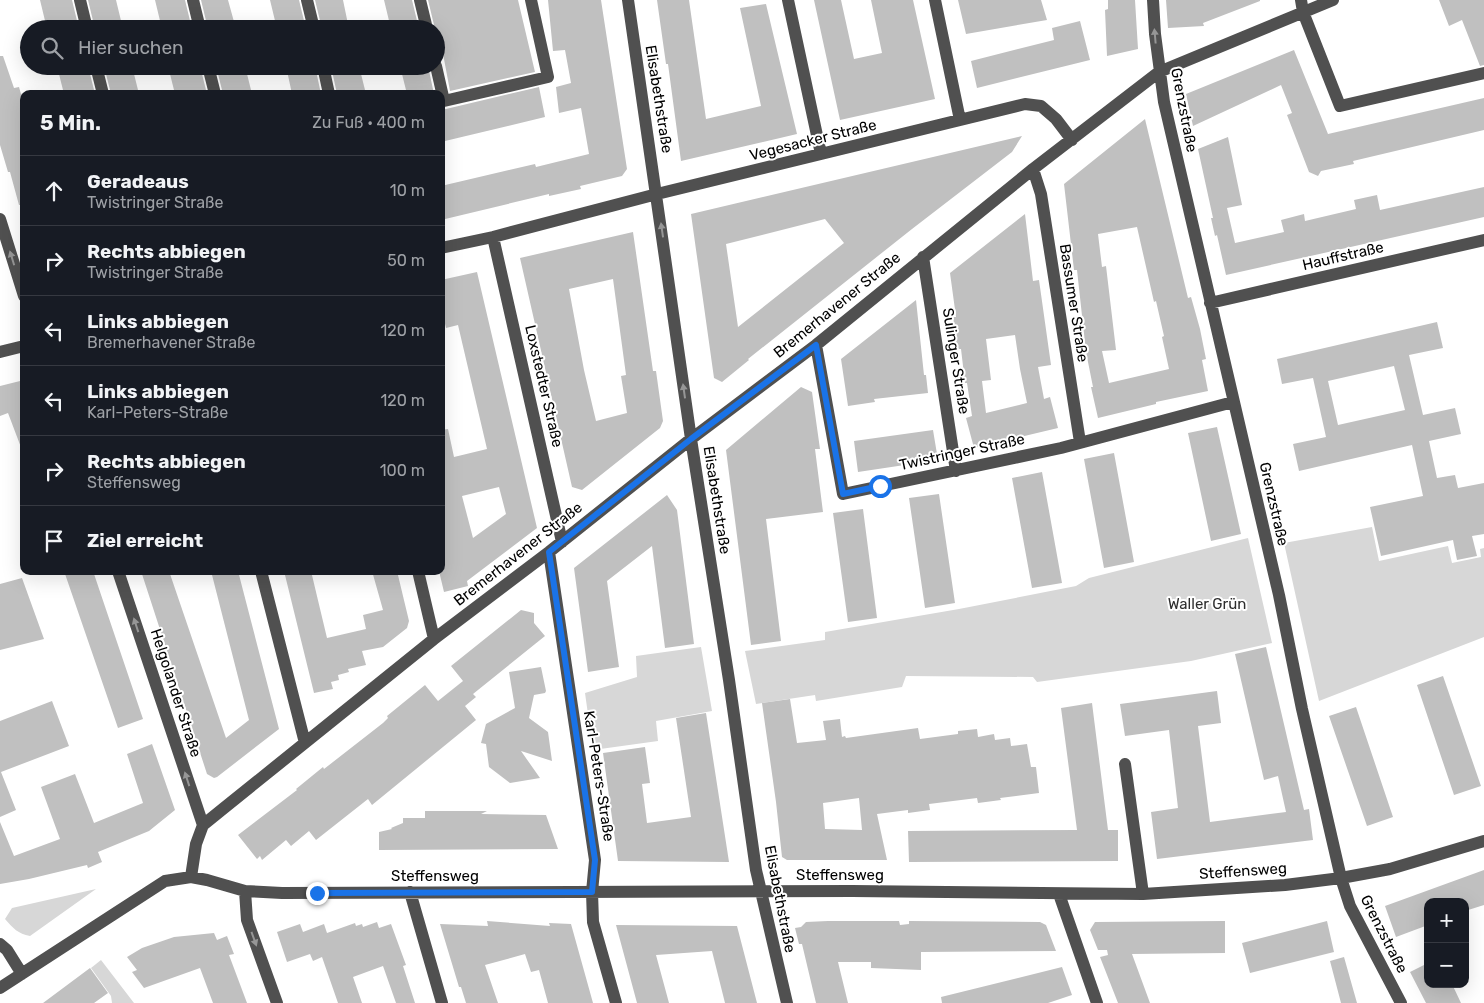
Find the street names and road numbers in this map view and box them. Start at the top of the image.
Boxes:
street label: Elisabethstraße [642,44,676,154]
street label: Grenzstraße [1167,66,1201,154]
street label: Vegesacker Straße [748,116,878,164]
street label: Hauffstraße [1301,238,1385,274]
street label: Bassumer Straße [1056,242,1092,364]
street label: Bremerhavener Straße [770,248,904,362]
street label: Sulinger Straße [939,307,973,415]
street label: Loxstedter Straße [521,323,567,449]
street label: Twistringer Straße [898,430,1026,474]
street label: Elisabethstraße [700,445,734,555]
street label: Grenzstraße [1256,460,1292,548]
street label: Bremerhavener Straße [450,498,586,610]
street label: Helgolander Straße [147,627,205,759]
street label: Karl-Peters-Straße [580,709,618,843]
street label: Elisabethstraße [761,844,799,954]
street label: Steffensweg [1199,859,1287,883]
street label: Steffensweg [796,866,884,884]
street label: Steffensweg [391,867,479,885]
street label: Grenzstraße [1357,892,1411,976]

